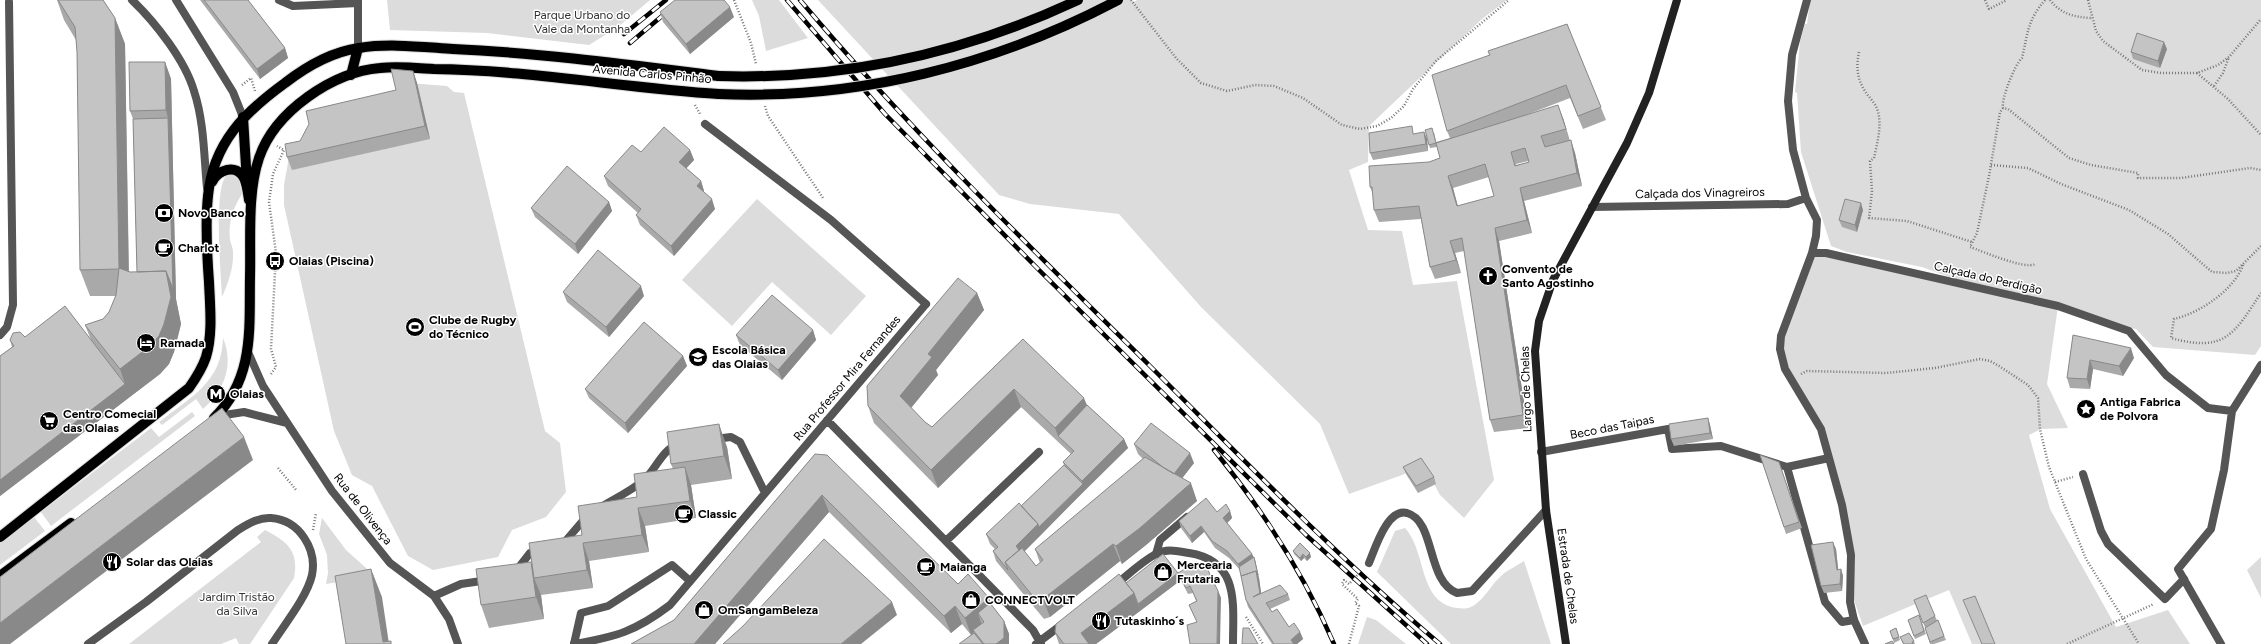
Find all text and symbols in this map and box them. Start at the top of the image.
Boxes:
park label: Parque Urbano do Vale da Montanha [534,8,630,36]
street label: Avenida Carlos Pinhão [592,62,712,86]
street label: Calçada dos Vinagreiros [1635,185,1765,201]
bank icon: Novo Banco [153,202,175,224]
place label: Novo Banco [178,206,244,220]
cafe icon: Charlot [153,237,175,259]
place label: Charlot [178,241,219,255]
bus stop icon: Olaias (Piscina) [264,250,286,272]
place label: Olaias (Piscina) [289,254,374,268]
street label: Calçada do Perdigão [1933,259,2043,297]
place label: Convento de Santo Agostinho [1502,262,1594,290]
church icon: Convento de Santo Agostinho [1477,265,1499,287]
street label: Rua Professor Mira Fernandes [790,312,904,443]
place label: Clube de Rugby do Técnico [429,313,516,341]
sports icon: Clube de Rugby do Técnico [404,316,426,338]
hotel icon: Ramada [135,332,157,354]
place label: Ramada [160,336,205,350]
place label: Escola Básica das Olaias [712,343,786,371]
street label: Largo de Chelas [1517,345,1534,432]
school or university icon: Escola Básica das Olaias [687,346,709,368]
metro station icon: Olaias [205,383,227,405]
place label: Olaias [230,387,264,401]
place label: Antiga Fabrica de Polvora [2100,395,2181,423]
place icon: Antiga Fabrica de Polvora [2075,398,2097,420]
place label: Centro Comecial das Olaias [63,407,156,435]
supermarket icon: Centro Comecial das Olaias [38,410,60,432]
street label: Beco das Taipas [1569,412,1656,442]
street label: Rua de Olivença [331,471,395,547]
cafe icon: Classic [673,503,695,525]
place label: Classic [698,507,737,521]
street label: Estrada de Chelas [1554,527,1582,625]
restaurant icon: Solar das Olaias [101,551,123,573]
place label: Solar das Olaias [126,555,213,569]
cafe icon: Maianga [915,556,937,578]
place label: Mercearia Frutaria [1177,558,1232,586]
place label: Maianga [940,560,987,574]
shop icon: Mercearia Frutaria [1152,561,1174,583]
shop icon: CONNECTVOLT [960,589,982,611]
park label: Jardim Tristão da Silva [199,590,275,618]
place label: CONNECTVOLT [985,593,1075,607]
shop icon: OmSangamBeleza [693,599,715,621]
place label: OmSangamBeleza [718,603,818,617]
restaurant icon: Tutaskinho´s [1090,610,1112,632]
place label: Tutaskinho´s [1115,614,1184,628]

